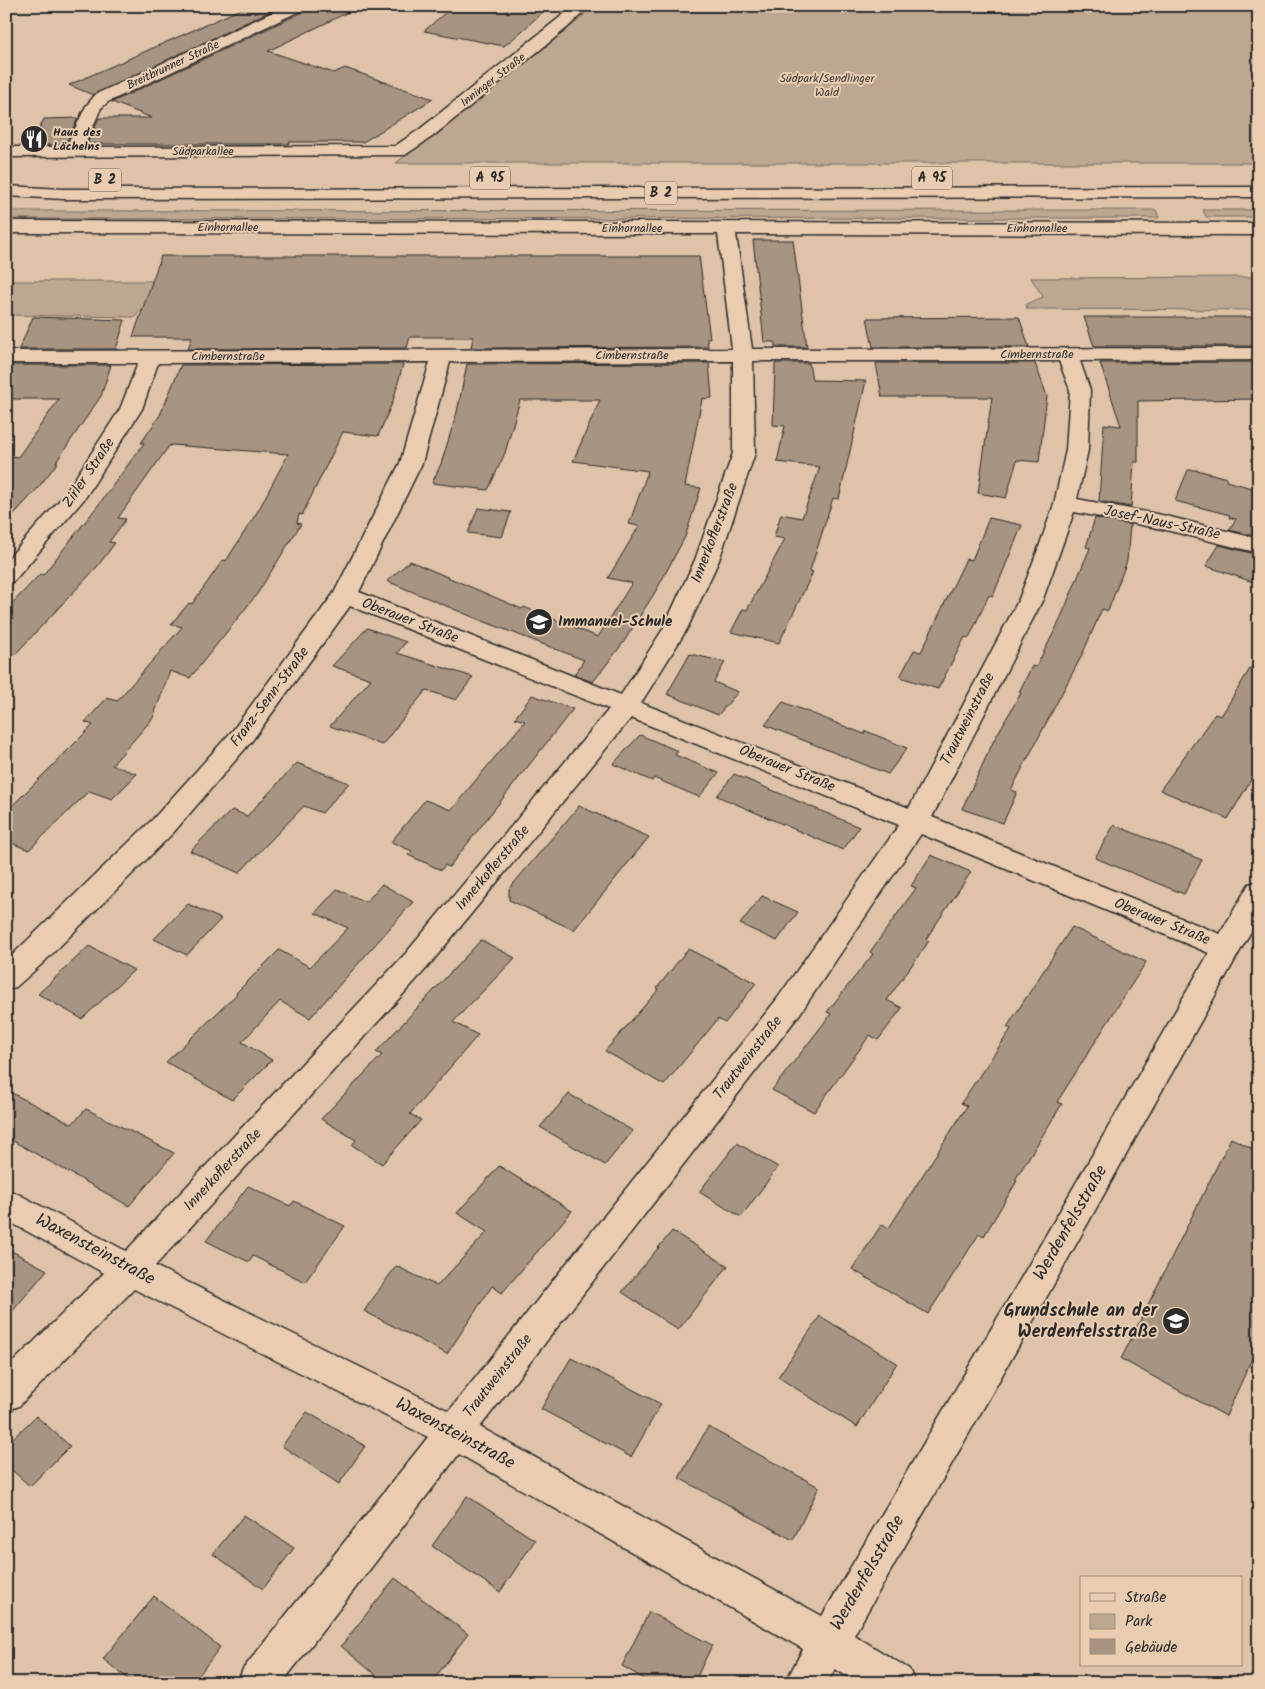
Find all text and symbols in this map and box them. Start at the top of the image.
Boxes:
street label: Breitbrunner Straße [123,35,223,95]
street label: Inninger Straße [456,48,530,112]
park label: Südpark/Sendlinger Wald [780,69,875,102]
place label: Haus des Lächelns [53,123,101,156]
restaurant icon: Haus des Lächelns [19,124,49,154]
street label: Südparkallee [172,142,234,161]
road number: A 95 [470,167,510,190]
road number: A 95 [912,167,952,190]
road number: B 2 [89,168,121,192]
road number: B 2 [645,182,677,204]
street label: Einhornallee [198,218,259,237]
street label: Einhornallee [602,219,663,238]
street label: Einhornallee [1007,219,1068,238]
street label: Cimbernstraße [1000,345,1074,364]
street label: Cimbernstraße [595,346,669,365]
street label: Cimbernstraße [191,347,265,366]
street label: Zirler Straße [57,433,122,513]
street label: Innerkoflerstraße [685,479,745,587]
street label: Josef-Naus-Straße [1102,499,1223,547]
street label: Oberauer Straße [358,592,462,651]
school or university icon: Immanuel-Schule [524,607,554,637]
place label: Immanuel-Schule [558,610,673,634]
street label: Franz-Senn-Straße [224,642,316,752]
street label: Trautweinstraße [934,668,1002,770]
street label: Oberauer Straße [735,739,839,799]
street label: Innerkoflerstraße [450,820,536,916]
street label: Oberauer Straße [1110,892,1214,952]
street label: Trautweinstraße [707,1011,789,1105]
street label: Innerkoflerstraße [178,1123,268,1217]
street label: Werdenfelsstraße [1026,1160,1116,1286]
street label: Waxensteinstraße [30,1206,160,1294]
place label: Grundschule an der Werdenfelsstraße [1004,1297,1158,1347]
school or university icon: Grundschule an der Werdenfelsstraße [1161,1306,1191,1336]
street label: Trautweinstraße [457,1329,539,1423]
street label: Waxensteinstraße [390,1390,520,1478]
street label: Werdenfelsstraße [823,1510,913,1636]
legend [1080,1576,1242,1666]
text: Straße [1125,1586,1167,1610]
text: Park [1125,1610,1153,1634]
text: Gebäude [1125,1636,1178,1660]

